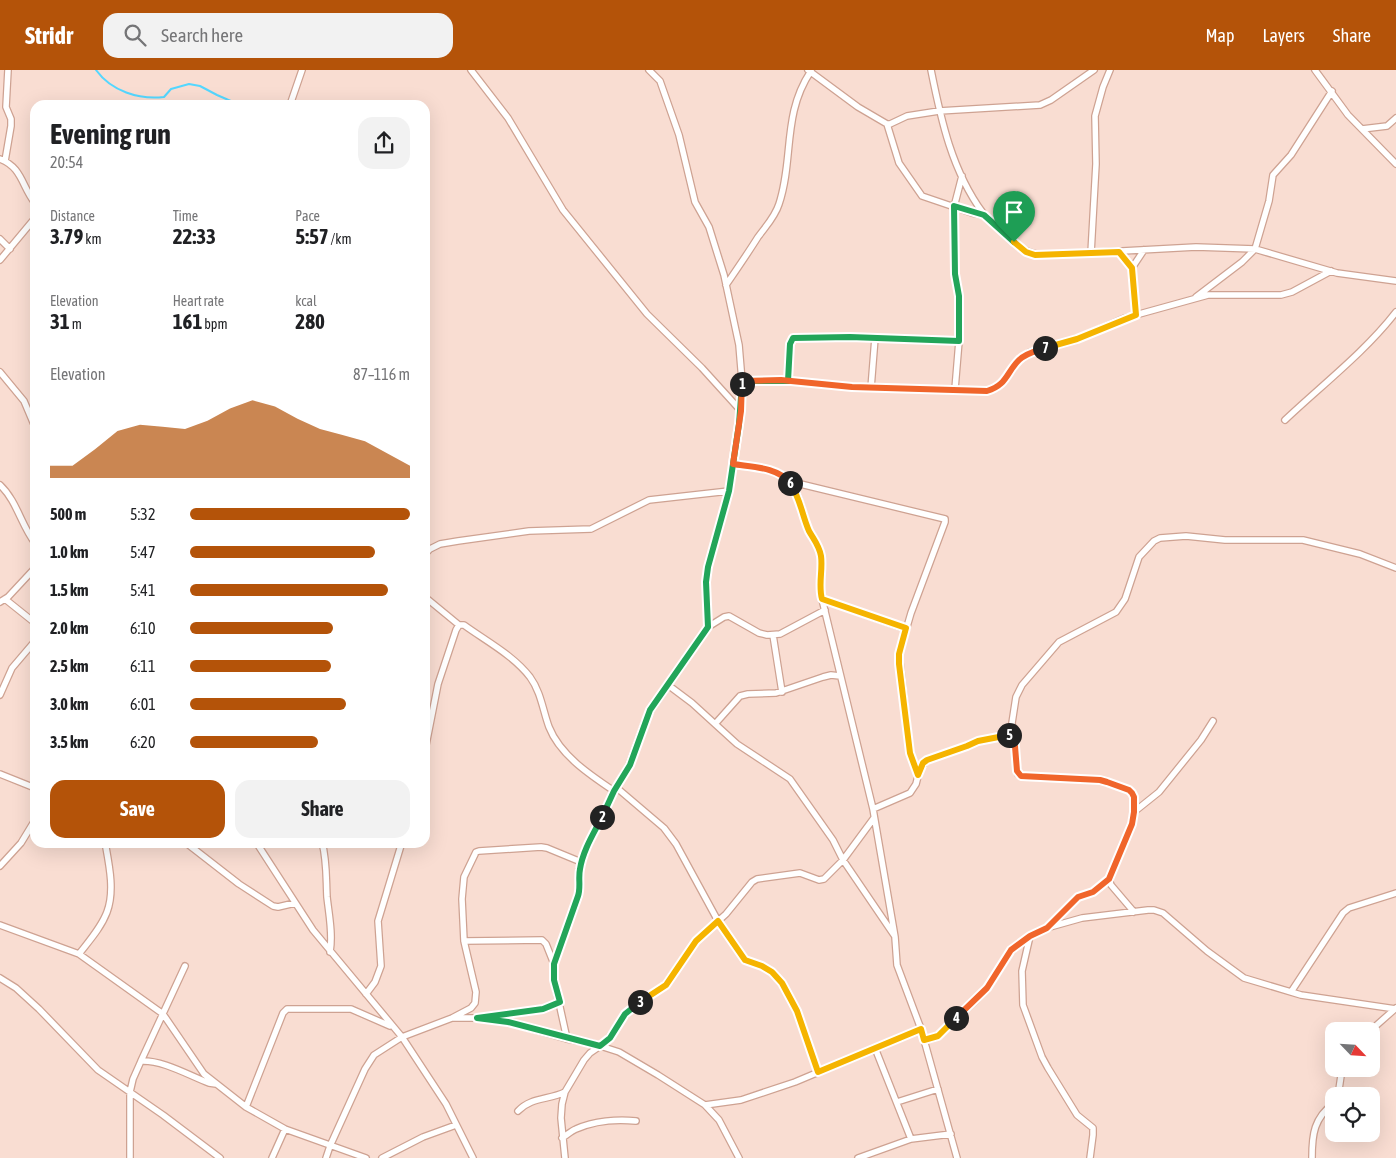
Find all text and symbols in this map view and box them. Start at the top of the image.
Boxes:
search box [103,13,453,58]
icon: search [121,21,149,49]
text: Stridr [25,22,73,49]
text: Search here [161,24,243,46]
text: Map [1205,25,1234,46]
text: Layers [1262,25,1305,46]
text: Share [1333,25,1371,46]
button: share [358,117,410,169]
text: Evening run [50,118,171,150]
text: 20:54 [50,153,83,171]
pin [993,191,1035,242]
icon: arrive [1000,198,1028,226]
text: Distance [50,208,95,224]
text: Time [173,208,198,224]
text: Pace [295,208,320,224]
text: 3.79 [50,224,83,248]
text: 22:33 [173,224,216,248]
text: 5:57 [295,224,329,248]
text: km [83,231,102,247]
text: /km [329,231,352,247]
text: Elevation [50,293,99,309]
text: Heart rate [173,293,224,309]
text: kcal [295,293,317,309]
text: 31 [50,309,70,333]
text: 161 [173,309,202,333]
text: 280 [295,309,325,333]
text: m [70,316,82,332]
text: bpm [202,316,228,332]
pin: 7 [1032,336,1058,360]
text: 7 [1042,340,1049,356]
text: Elevation [50,365,105,383]
text: 87–116 m [353,365,410,383]
pin: 1 [730,372,754,396]
text: 1 [739,376,746,392]
pin: 6 [778,470,802,496]
text: 6 [787,475,794,491]
text: 500 m [50,505,86,523]
text: 5:32 [130,505,155,523]
text: 1.0 km [50,543,89,561]
text: 5:47 [130,543,155,561]
text: 1.5 km [50,581,89,599]
text: 5:41 [130,581,155,599]
text: 2.0 km [50,619,89,637]
text: 6:10 [130,619,155,637]
text: 2.5 km [50,657,89,675]
text: 6:11 [130,657,155,675]
text: 3.0 km [50,695,89,713]
text: 6:01 [130,695,156,713]
pin: 5 [996,722,1022,748]
text: 5 [1006,727,1013,743]
text: 3.5 km [50,733,89,751]
text: 6:20 [130,733,155,751]
button: Save [50,780,225,838]
button: Share [235,780,410,838]
pin: 2 [590,804,614,830]
text: 2 [599,809,606,825]
pin: 3 [628,990,652,1014]
text: 3 [637,994,644,1010]
pin: 4 [944,1006,968,1030]
text: 4 [953,1010,960,1026]
north arrow [1325,1022,1380,1078]
map controls [1325,1022,1380,1142]
button: locate [1325,1087,1380,1142]

